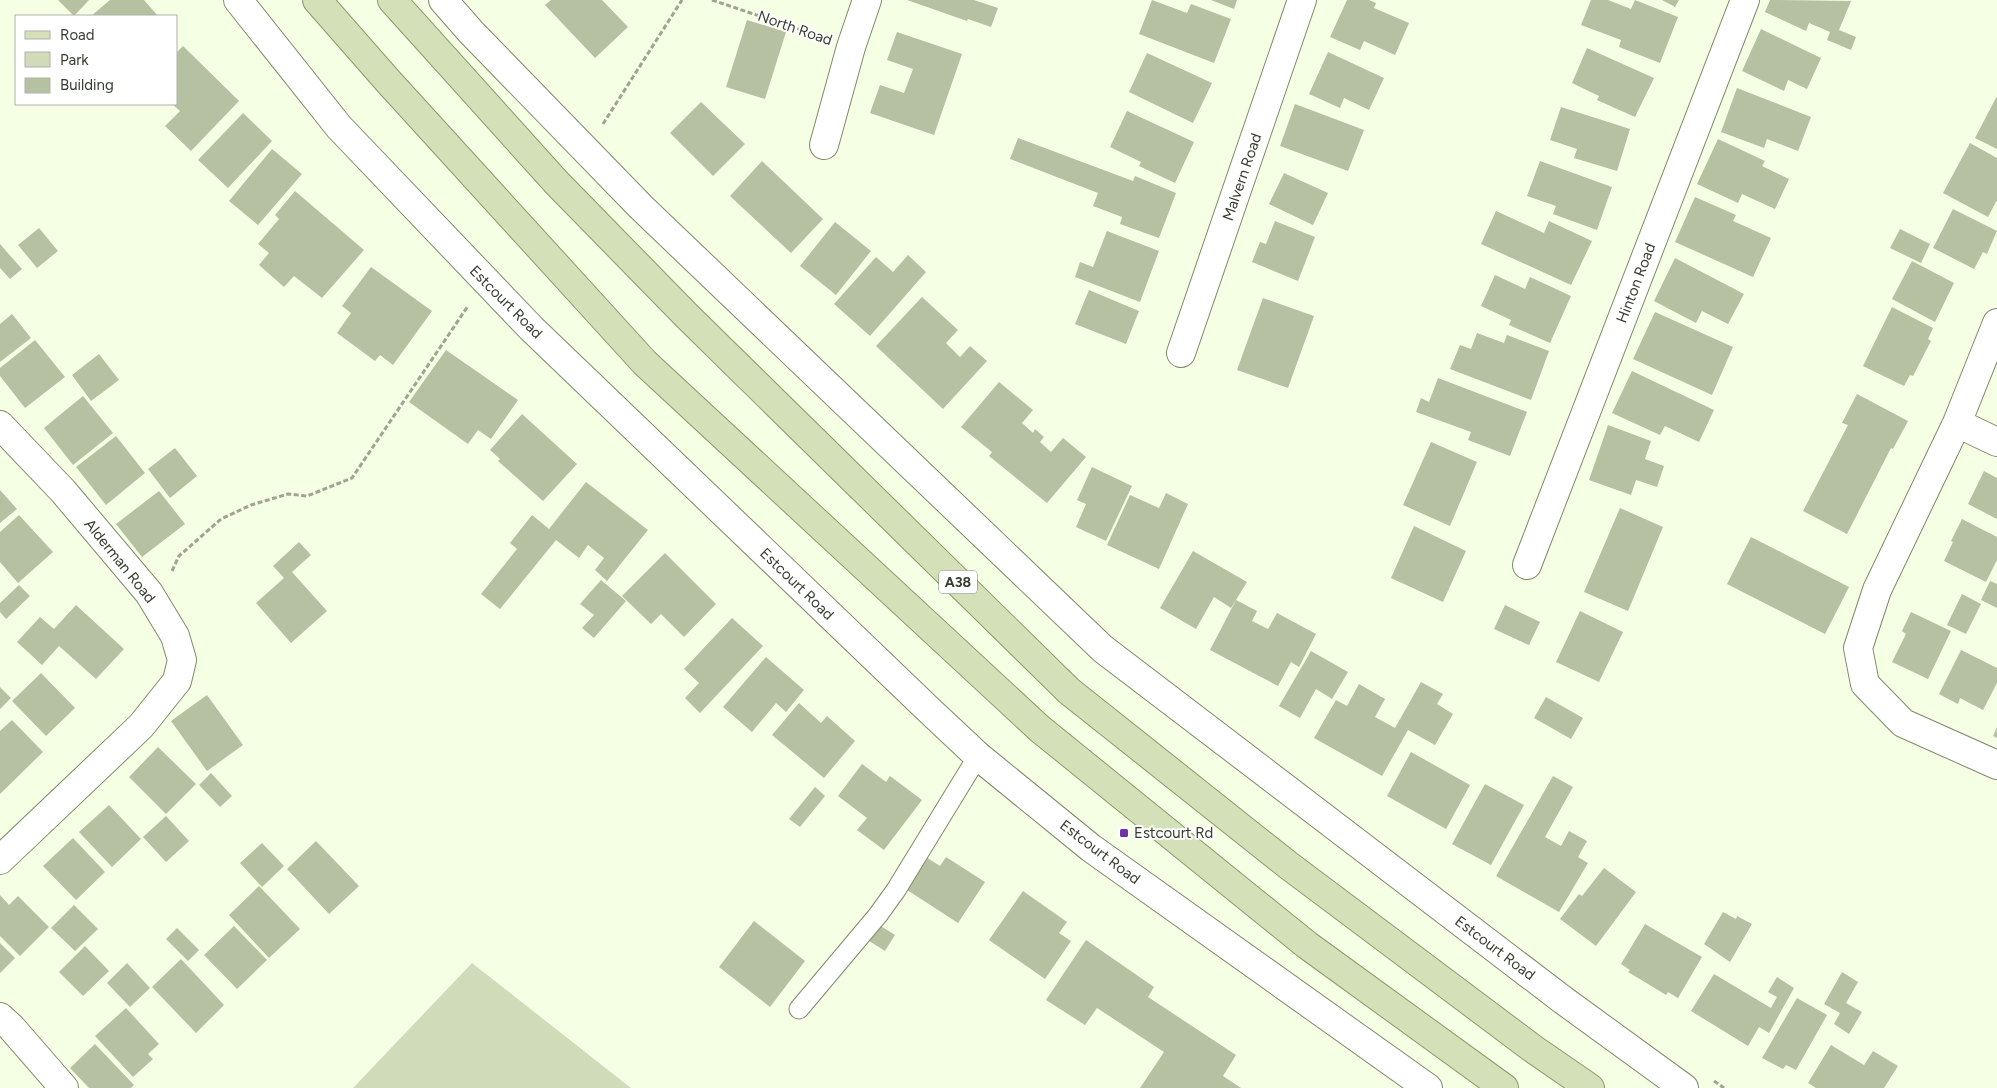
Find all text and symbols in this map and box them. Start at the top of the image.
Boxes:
street label: North Road [755,7,835,49]
legend [15,15,178,105]
text: Road [60,26,95,44]
text: Park [60,51,89,69]
text: Building [60,76,114,94]
street label: Malvern Road [1219,131,1265,223]
street label: Hinton Road [1613,241,1659,325]
street label: Estcourt Road [466,262,546,342]
street label: Alderman Road [81,515,159,607]
street label: Estcourt Road [756,544,838,624]
road number: A38 [939,570,977,594]
street label: Estcourt Road [1056,816,1144,888]
place label: Estcourt Rd [1134,824,1213,842]
marker: Estcourt Rd [1118,827,1130,839]
street label: Estcourt Road [1451,912,1539,984]

